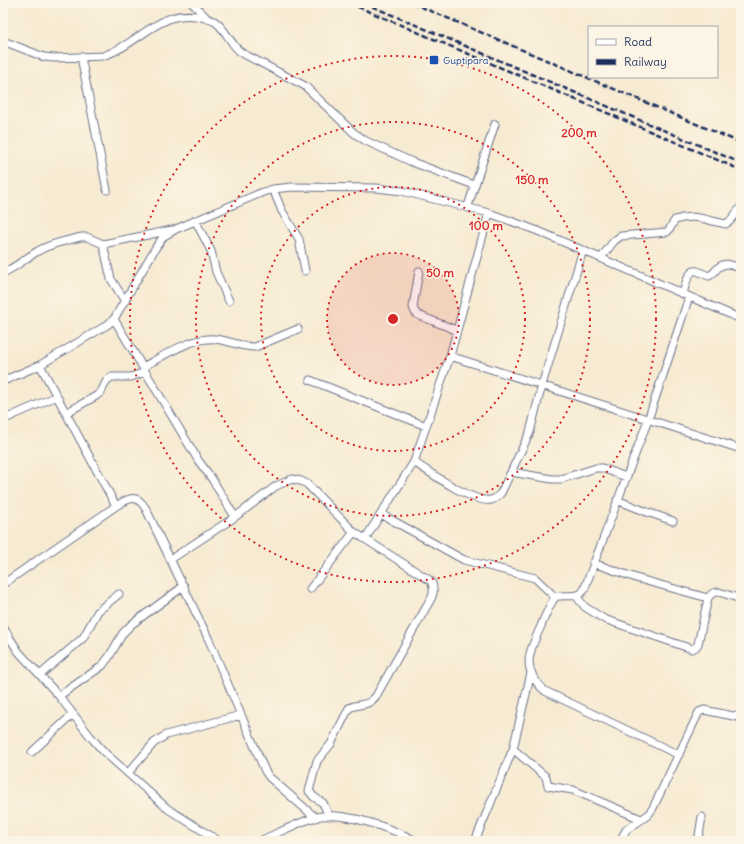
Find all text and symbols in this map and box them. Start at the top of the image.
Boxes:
legend [588,26,718,78]
text: Road [624,34,652,49]
marker: Guptipara [428,54,440,66]
place label: Guptipara [443,54,489,67]
text: Railway [624,54,667,69]
text: 200 m [561,125,597,140]
text: 150 m [516,172,549,187]
text: 100 m [469,218,503,233]
text: 50 m [426,265,455,280]
centre of rings [386,312,400,326]

